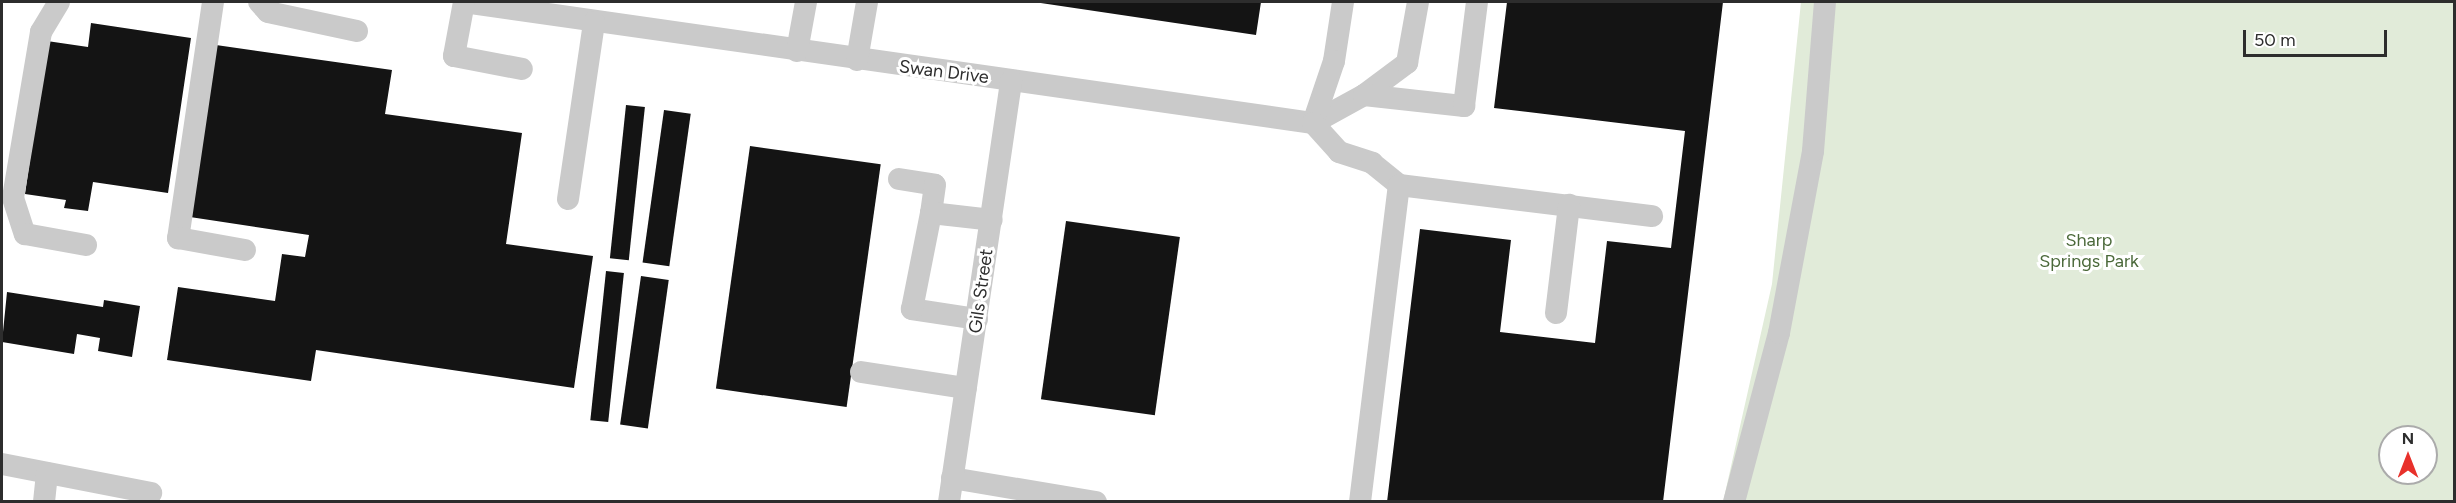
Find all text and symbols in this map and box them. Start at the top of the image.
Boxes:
scale bar [2246,18,2390,56]
text: 50 m [2254,29,2296,51]
street label: Swan Drive [898,56,990,88]
park label: Sharp Springs Park [2039,230,2139,272]
street label: Gils Street [964,247,998,335]
north arrow [2378,425,2438,485]
text: N [2402,429,2414,448]

